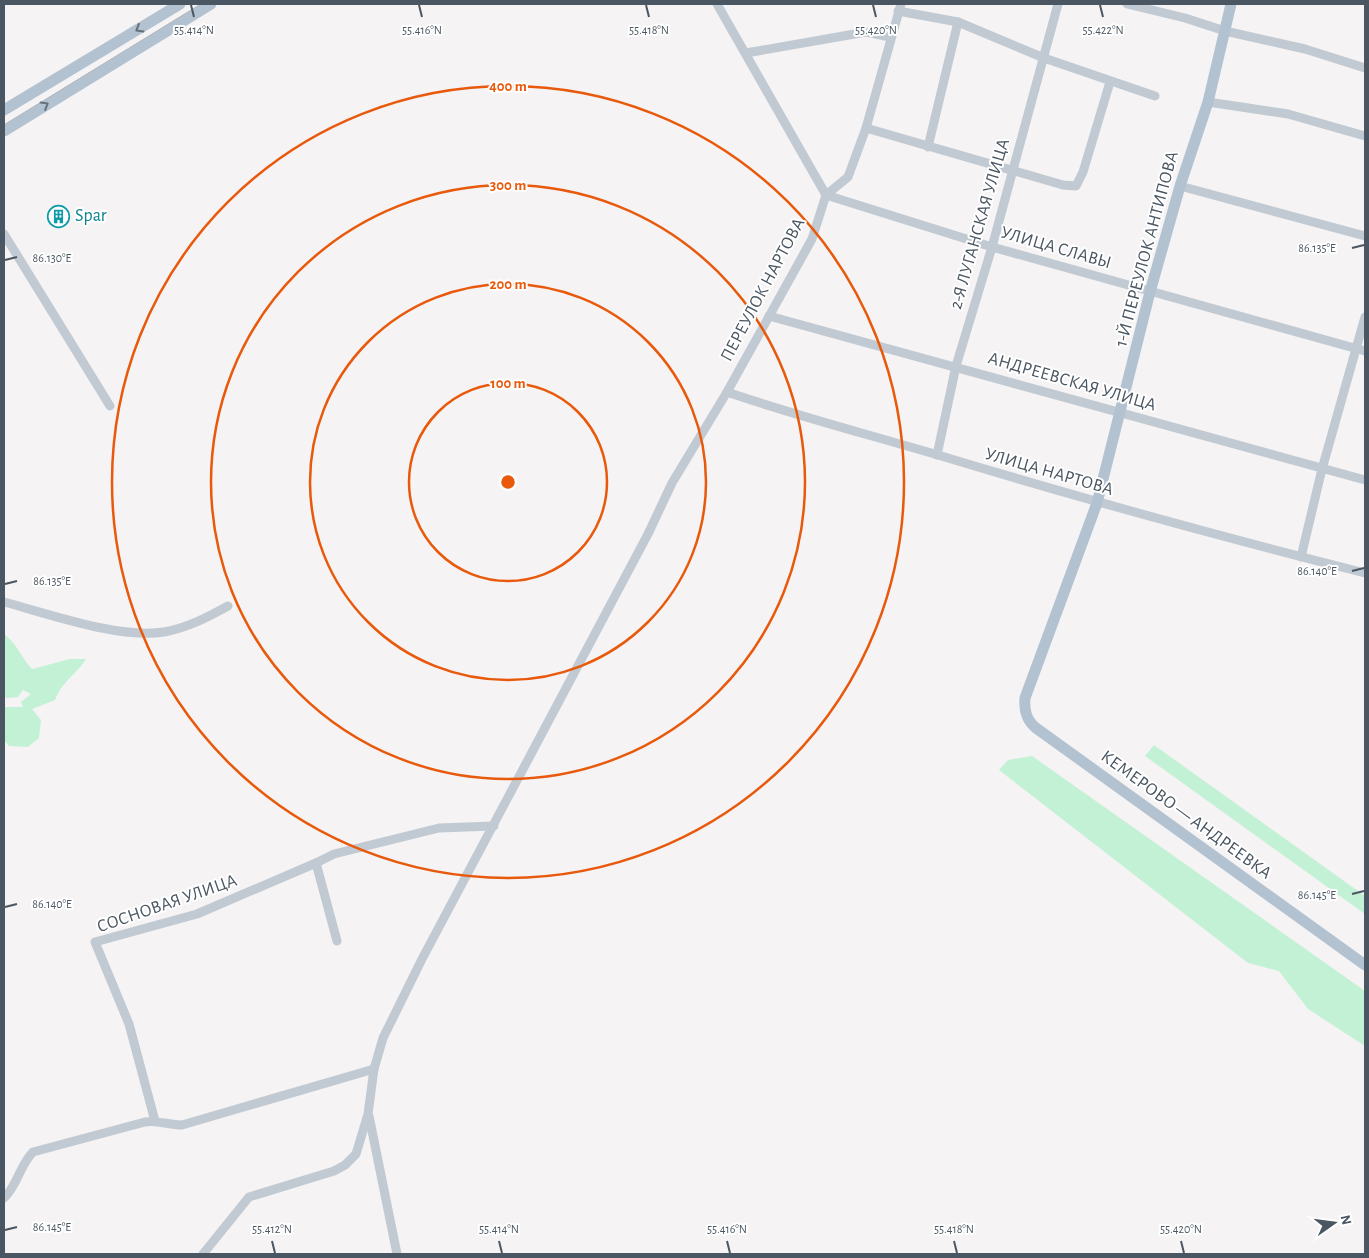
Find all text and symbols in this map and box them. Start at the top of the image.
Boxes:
one-way arrow [135,23,144,32]
text: 55.414°N [174,24,214,36]
text: 55.416°N [402,24,442,36]
text: 55.418°N [629,24,669,36]
text: 55.420°N [855,24,897,36]
text: 55.422°N [1082,24,1124,36]
text: 400 m [489,79,527,94]
one-way arrow [40,102,49,112]
street label: 2-Я ЛУГАНСКАЯ УЛИЦА [947,136,1013,311]
street label: 1-Й ПЕРЕУЛОК АНТИПОВА [1110,148,1182,349]
text: 300 m [490,178,526,193]
building icon: Spar [47,204,71,228]
place label: Spar [75,207,107,225]
street label: ПЕРЕУЛОК НАРТОВА [718,215,809,365]
street label: УЛИЦА СЛАВЫ [999,224,1113,272]
text: 86.135°E [1298,242,1336,254]
text: 86.130°E [33,252,72,264]
text: 200 m [489,277,527,292]
street label: АНДРЕЕВСКАЯ УЛИЦА [986,349,1158,415]
text: 100 m [490,376,526,391]
street label: УЛИЦА НАРТОВА [983,445,1116,499]
centre of rings [499,473,517,491]
text: 86.140°E [1297,565,1337,577]
text: 86.135°E [33,575,71,587]
street label: КЕМЕРОВО — АНДРЕЕВКА [1097,747,1275,883]
street label: СОСНОВАЯ УЛИЦА [95,871,240,936]
text: 86.145°E [1298,889,1336,901]
text: 86.140°E [32,898,72,910]
north arrow [1309,1198,1359,1248]
text: N [1338,1214,1354,1227]
text: 86.145°E [33,1221,71,1233]
text: 55.412°N [252,1223,292,1235]
text: 55.414°N [479,1223,519,1235]
text: 55.416°N [707,1223,747,1235]
text: 55.418°N [934,1223,974,1235]
text: 55.420°N [1160,1223,1202,1235]

